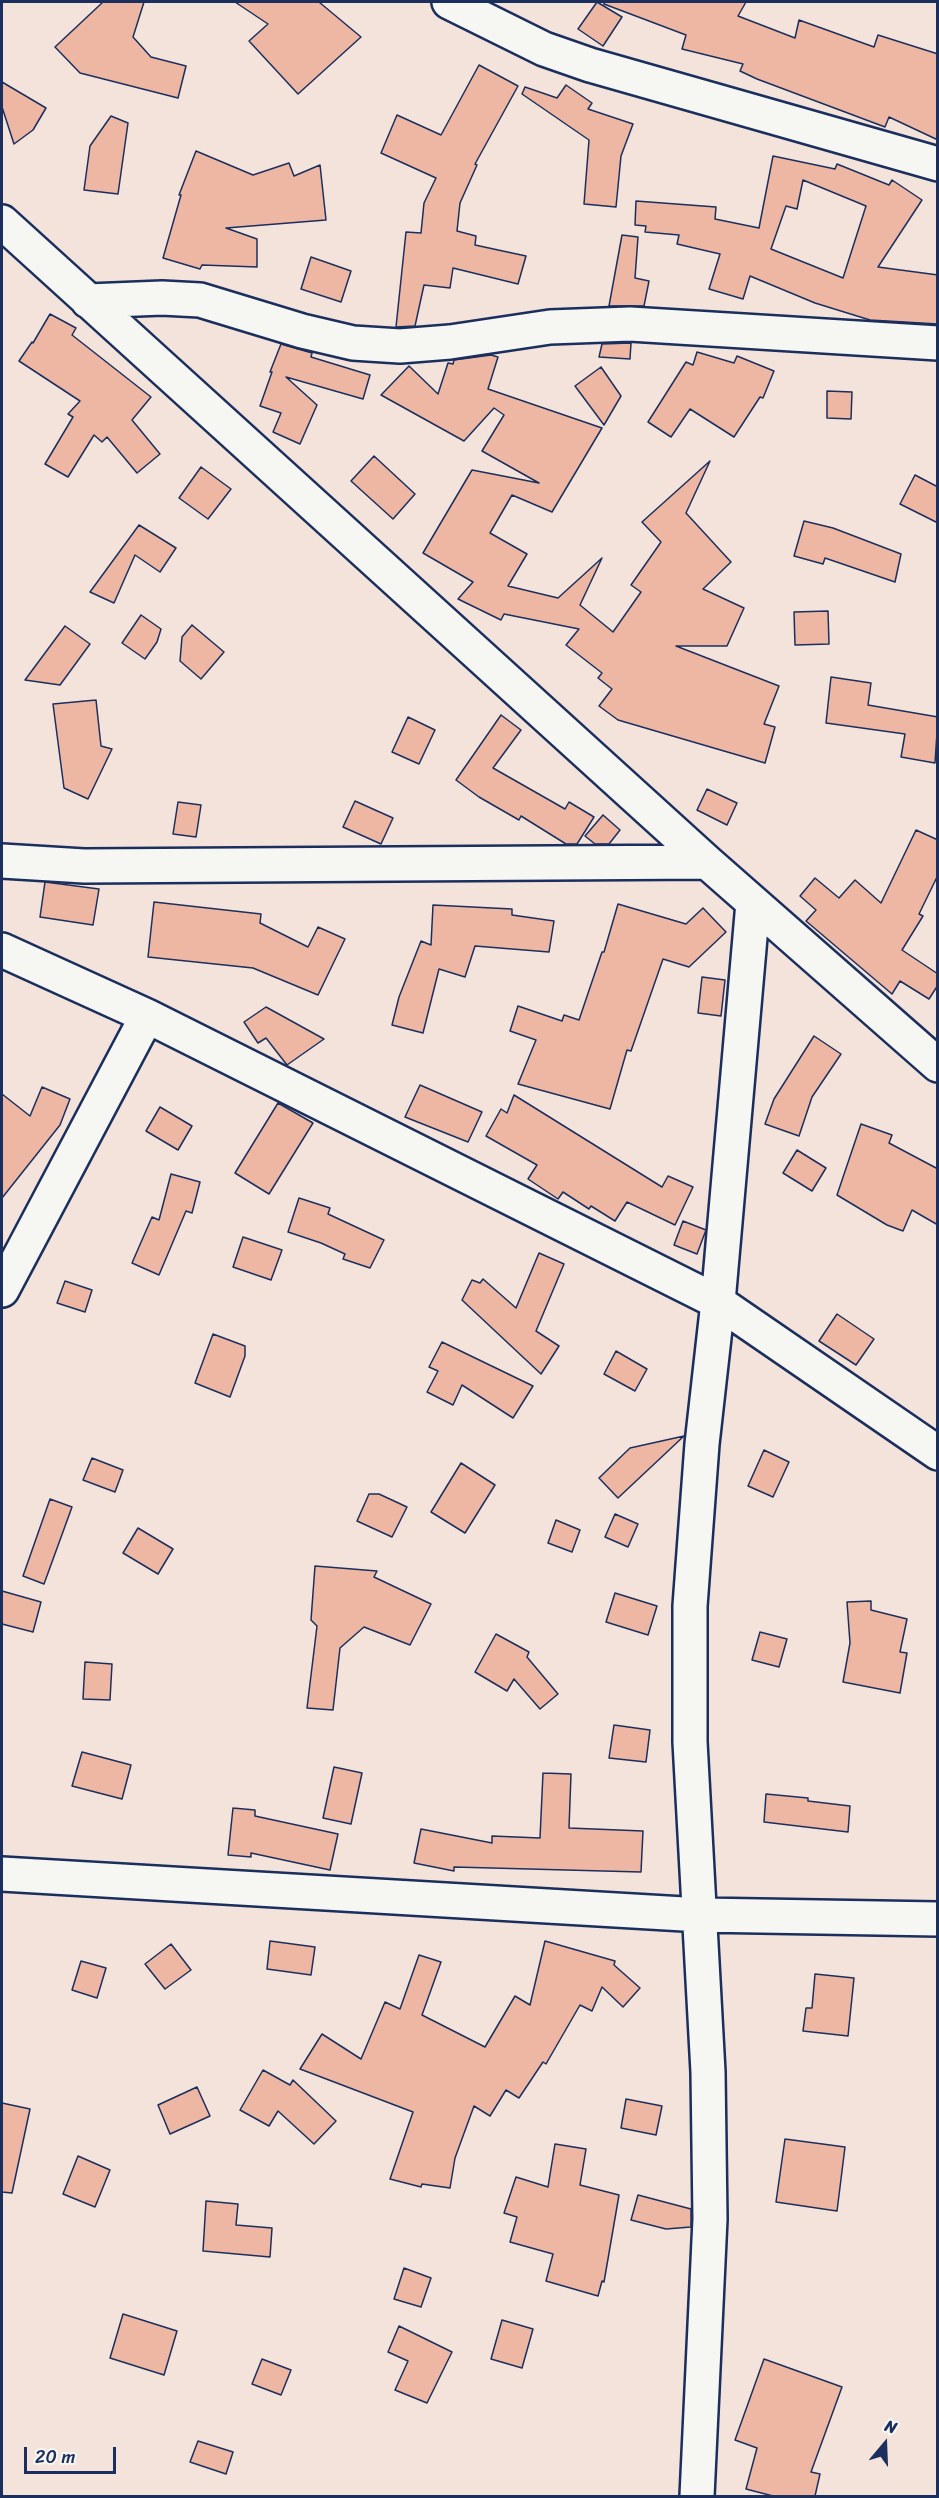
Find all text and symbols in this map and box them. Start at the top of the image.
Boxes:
text: N [881,2411,901,2442]
north arrow [855,2414,915,2474]
scale bar [27,2435,118,2473]
text: 20 m [35,2441,75,2473]

